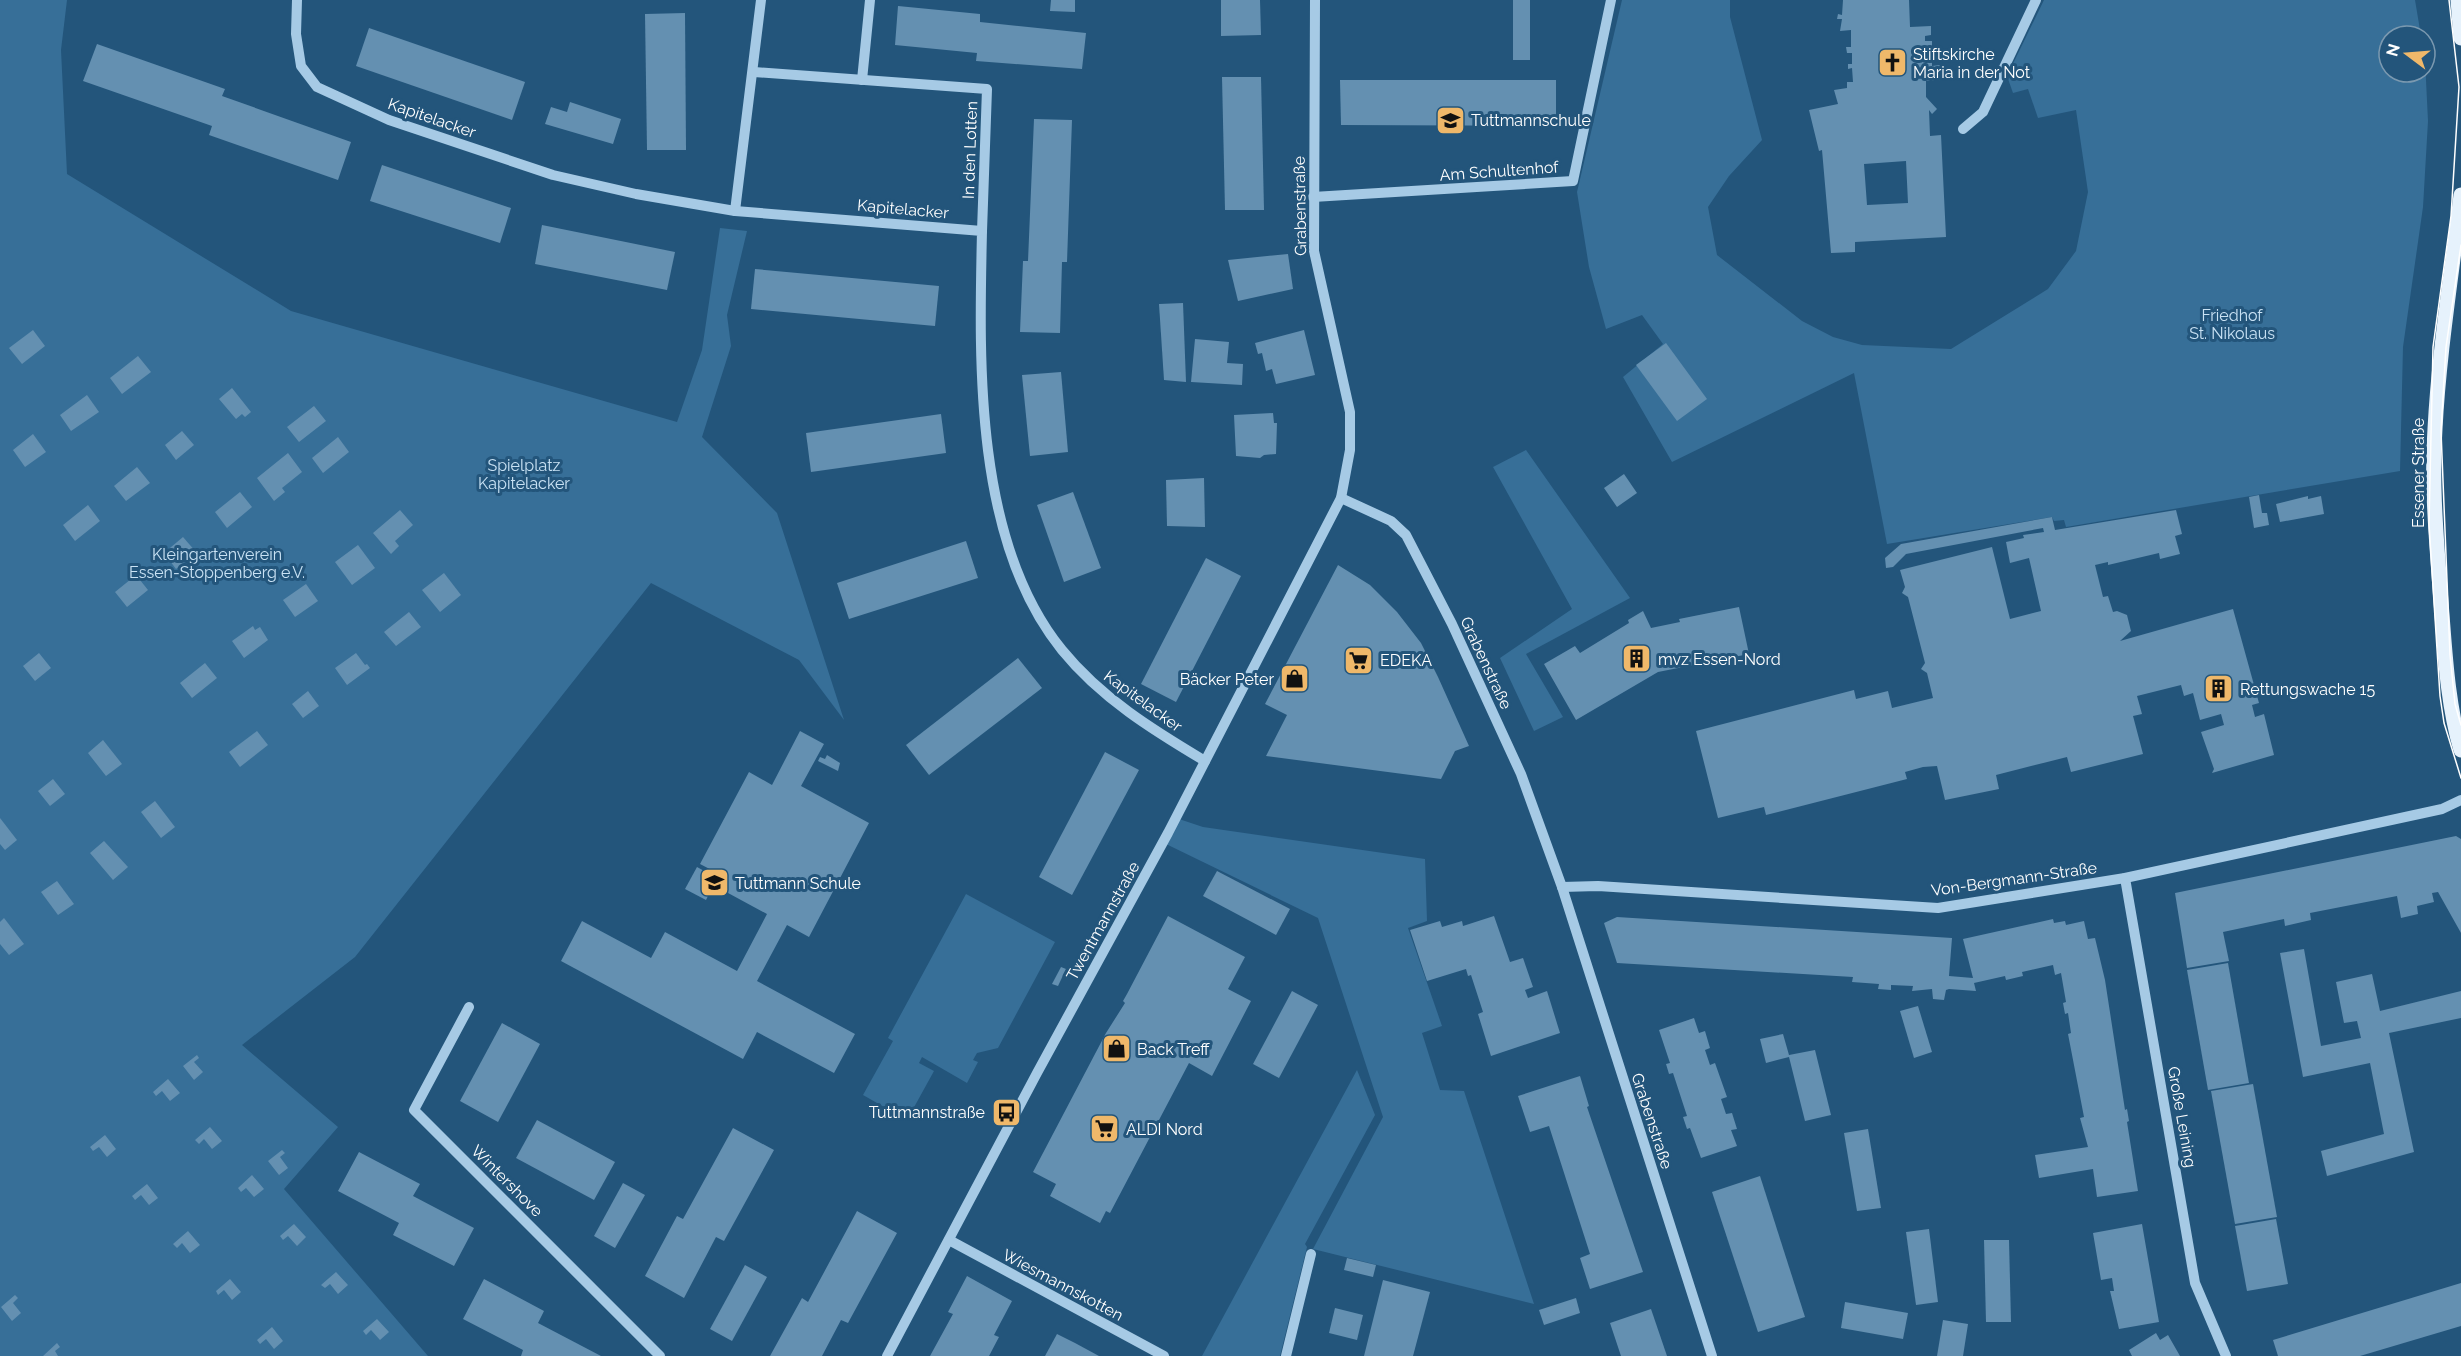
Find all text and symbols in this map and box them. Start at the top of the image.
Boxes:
north arrow [2377,24,2437,84]
text: N [2382,42,2404,58]
place label: Stiftskirche Maria in der Not [1913,45,2031,82]
church icon: Stiftskirche Maria in der Not [1876,47,1908,79]
street label: Kapitelacker [385,94,479,142]
street label: In den Lotten [959,101,981,199]
school or university icon: Tuttmannschule [1434,104,1466,136]
place label: Tuttmannschule [1471,111,1591,130]
street label: Grabenstraße [1290,156,1310,256]
street label: Am Schultenhof [1439,157,1560,185]
street label: Kapitelacker [856,196,950,223]
park label: Friedhof St. Nikolaus [2189,306,2275,343]
street label: Essener Straße [2409,418,2428,528]
park label: Spielplatz Kapitelacker [478,456,570,493]
park label: Kleingartenverein Essen-Stoppenberg e.V. [129,545,305,582]
street label: Grabenstraße [1456,614,1516,712]
building icon: mvz Essen-Nord [1621,643,1653,675]
supermarket icon: EDEKA [1343,644,1375,676]
place label: mvz Essen-Nord [1658,650,1781,669]
place label: EDEKA [1380,651,1432,670]
shop icon: Bäcker Peter [1279,663,1311,695]
street label: Kapitelacker [1100,666,1186,736]
place label: Bäcker Peter [1180,670,1274,689]
building icon: Rettungswache 15 [2203,673,2235,705]
place label: Rettungswache 15 [2240,680,2375,699]
street label: Twentmannstraße [1062,858,1144,984]
street label: Von-Bergmann-Straße [1930,858,2098,900]
school or university icon: Tuttmann Schule [698,867,730,899]
place label: Tuttmann Schule [735,874,861,893]
shop icon: Back Treff [1100,1033,1132,1065]
place label: Back Treff [1137,1040,1210,1059]
street label: Große Leining [2164,1065,2200,1169]
street label: Grabenstraße [1628,1071,1676,1171]
bus stop icon: Tuttmannstraße [990,1096,1022,1128]
place label: Tuttmannstraße [869,1103,985,1122]
supermarket icon: ALDI Nord [1089,1113,1121,1145]
place label: ALDI Nord [1126,1120,1203,1139]
street label: Wintershove [467,1141,547,1221]
street label: Wiesmannskotten [999,1245,1127,1325]

